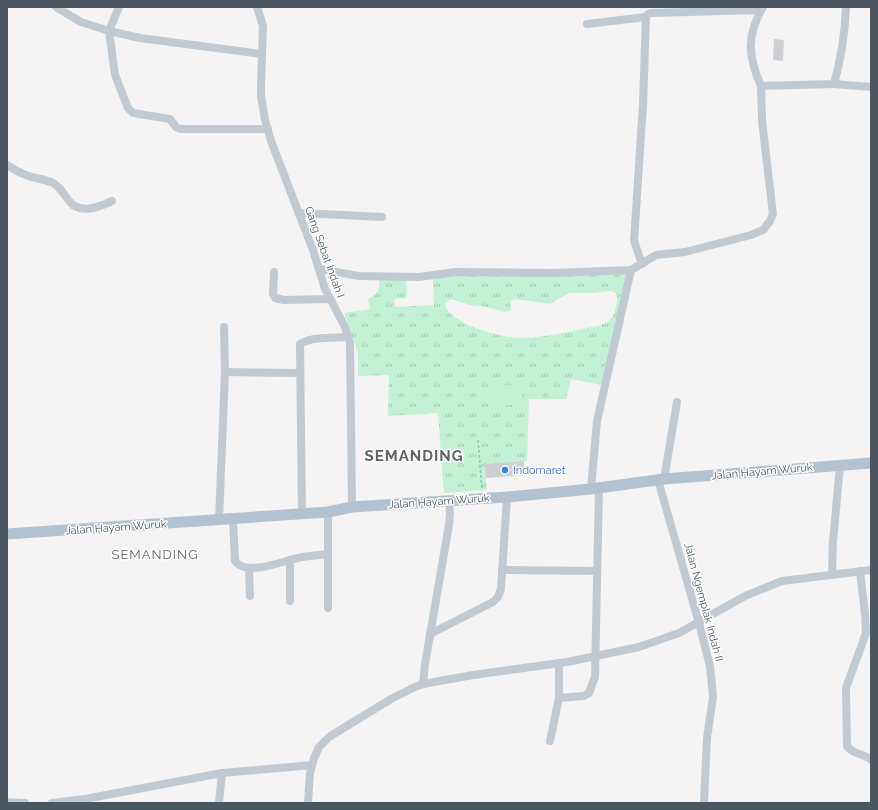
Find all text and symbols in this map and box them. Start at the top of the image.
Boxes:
street label: Gang Sebat Indah I [302,205,347,300]
district label: SEMANDING [364,447,464,465]
street label: Jalan Hayam Wuruk [711,461,813,482]
place label: Indomaret [513,464,566,477]
marker: Indomaret [500,465,510,475]
street label: Jalan Hayam Wuruk [388,491,490,512]
street label: Jalan Hayam Wuruk [65,517,167,538]
street label: Jalan Ngemplak Indah II [681,541,726,663]
district label: SEMANDING [112,547,198,562]

